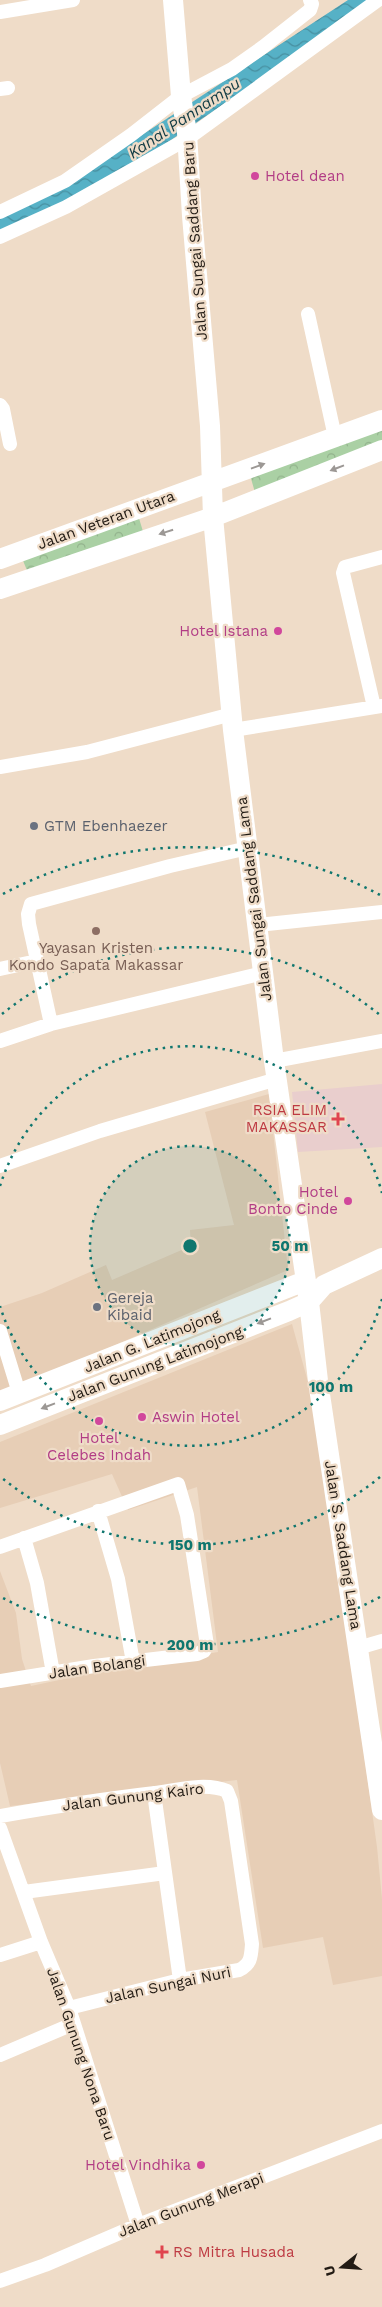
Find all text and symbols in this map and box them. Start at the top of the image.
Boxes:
water label: Kanal Pannampu [124,73,244,163]
street label: Jalan Sungai Saddang Baru [179,141,211,341]
place label: Hotel dean [265,167,345,185]
marker: Hotel dean [249,170,261,182]
one-way arrow [251,462,266,469]
one-way arrow [329,465,344,472]
street label: Jalan Veteran Utara [35,487,178,553]
one-way arrow [159,529,174,536]
place label: Hotel Istana [179,622,269,640]
marker: Hotel Istana [272,625,284,637]
street label: Jalan Sungai Saddang Lama [232,795,275,1002]
place label: GTM Ebenhaezer [44,817,168,835]
marker: GTM Ebenhaezer [28,820,40,832]
marker: Yayasan Kristen Kondo Sapata Makassar [90,925,102,937]
place label: Yayasan Kristen Kondo Sapata Makassar [9,939,183,974]
place label: RSIA ELIM MAKASSAR [246,1101,327,1136]
marker: RSIA ELIM MAKASSAR [331,1112,345,1126]
place label: Hotel Bonto Cinde [248,1183,338,1218]
marker: Hotel Bonto Cinde [342,1195,354,1207]
centre of rings [181,1237,199,1255]
text: 50 m [272,1237,308,1255]
place label: Gereja Kibaid [107,1289,154,1324]
marker: Gereja Kibaid [91,1301,103,1313]
street label: Jalan G. Latimojong [81,1305,223,1377]
one-way arrow [256,1317,271,1325]
street label: Jalan Gunung Latimojong [65,1322,245,1406]
text: 100 m [309,1378,353,1396]
one-way arrow [40,1402,55,1410]
place label: Aswin Hotel [152,1408,240,1426]
marker: Aswin Hotel [136,1411,148,1423]
marker: Hotel Celebes Indah [93,1415,105,1427]
place label: Hotel Celebes Indah [47,1429,151,1464]
street label: Jalan S. Saddang Lama [321,1459,365,1631]
text: 150 m [168,1536,212,1554]
text: 200 m [167,1636,213,1654]
street label: Jalan Bolangi [48,1651,146,1683]
street label: Jalan Gunung Kairo [61,1779,205,1815]
street label: Jalan Sungai Nuri [103,1963,233,2007]
street label: Jalan Gunung Nona Baru [43,1965,119,2143]
place label: Hotel Vindhika [85,2156,192,2174]
marker: Hotel Vindhika [195,2159,207,2171]
street label: Jalan Gunung Merapi [116,2169,266,2241]
north arrow [317,2242,367,2292]
place label: RS Mitra Husada [173,2243,295,2261]
marker: RS Mitra Husada [155,2245,169,2259]
text: U [320,2264,339,2278]

